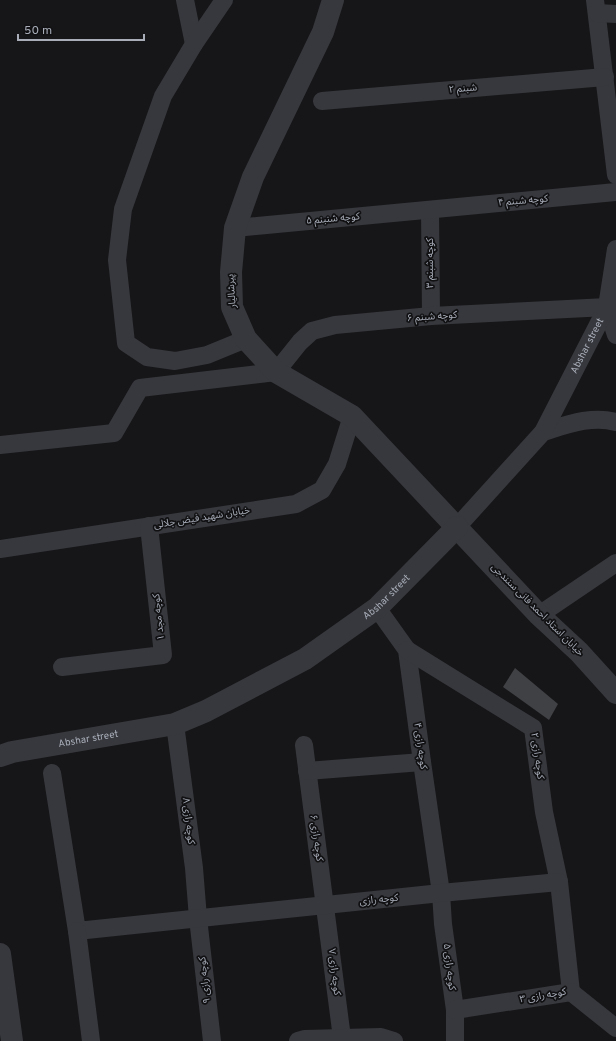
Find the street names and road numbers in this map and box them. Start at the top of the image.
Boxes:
street label: شبنم ۲ [448,81,478,97]
street label: کوچه شبنم ۴ [497,192,550,210]
street label: کوچه شنبنم ۵ [306,210,361,228]
street label: کوچه شبنم ۳ [424,237,437,288]
street label: پیرشالیار [224,274,240,309]
street label: کوچه شبنم ۶ [406,309,458,325]
street label: Abshar street [568,316,607,376]
street label: خیابان شهید فیض جلالی [153,504,251,532]
street label: خیابان استاد احمد فانی سنندجی [488,561,586,659]
street label: Abshar street [360,572,413,623]
street label: کوچه مجد ۱ [150,592,168,641]
street label: کوچه رازی ۴ [410,722,430,771]
street label: Abshar street [57,727,119,750]
street label: کوچه رازی ۲ [527,732,547,781]
street label: کوچه رازی ۸ [179,797,197,846]
street label: کوچه رازی ۶ [306,814,326,863]
street label: کوچه رازی [359,891,400,909]
street label: کوچه رازی ۵ [440,943,458,992]
street label: کوچه رازی ۷ [325,948,343,997]
street label: کوچه رازی ۹ [196,955,214,1004]
street label: کوچه رازی ۳ [519,985,568,1006]

